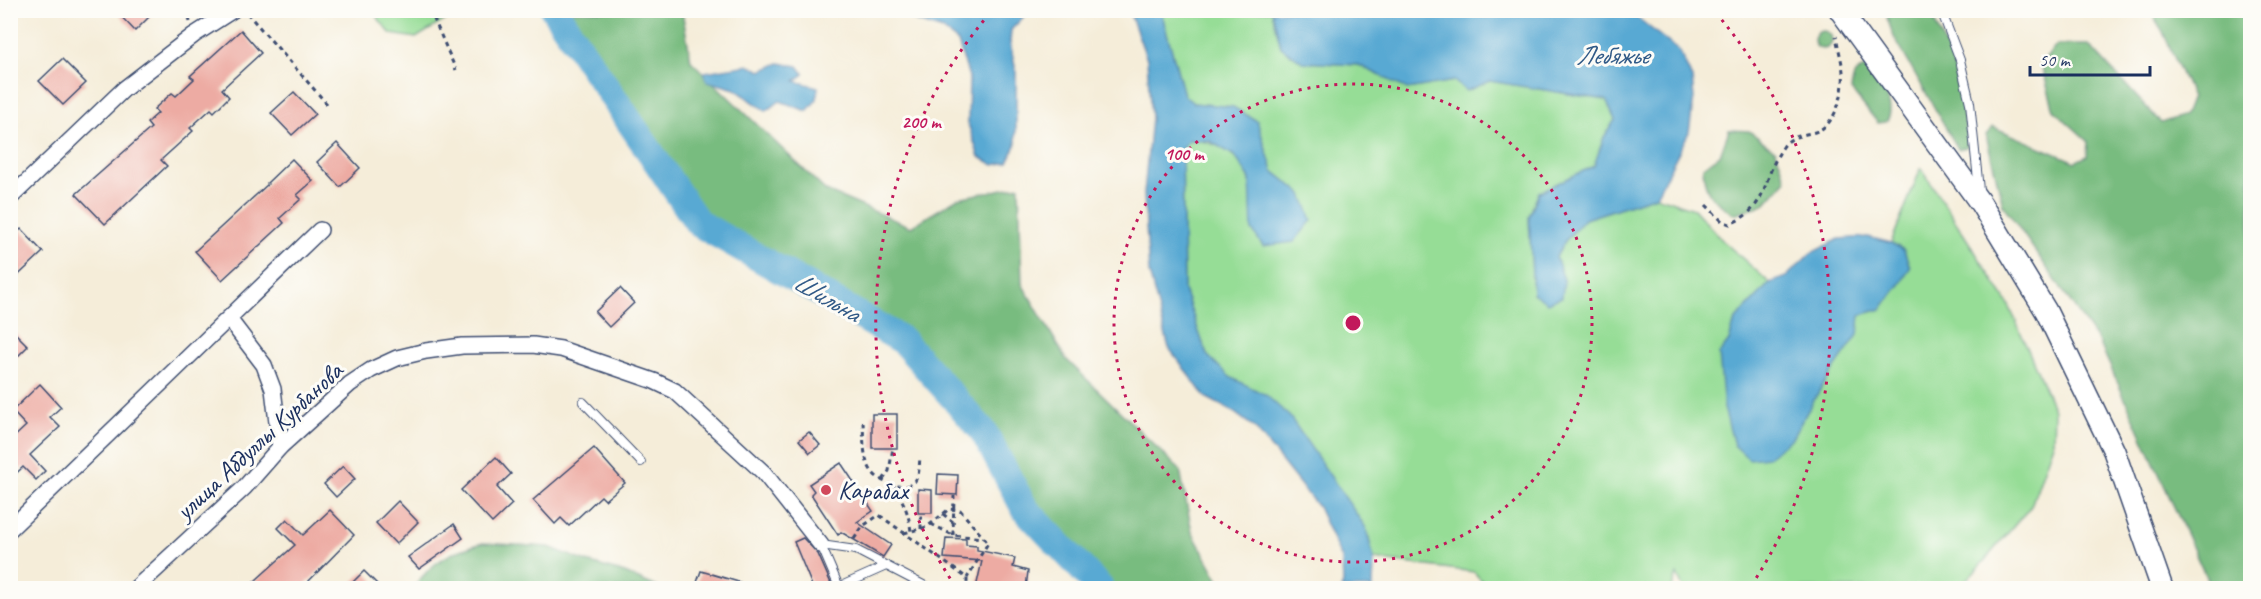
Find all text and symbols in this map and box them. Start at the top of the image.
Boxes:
water label: Лебяжье [1576,38,1652,72]
scale bar [2030,39,2150,77]
text: 50 m [2039,49,2072,71]
text: 200 m [902,111,942,133]
text: 100 m [1165,143,1205,165]
water label: Шильна [788,264,868,331]
centre of rings [1343,313,1363,333]
street label: улица Абдуллы Курбанова [167,354,351,529]
place label: Карабах [838,474,910,507]
marker: Карабах [819,483,833,497]

